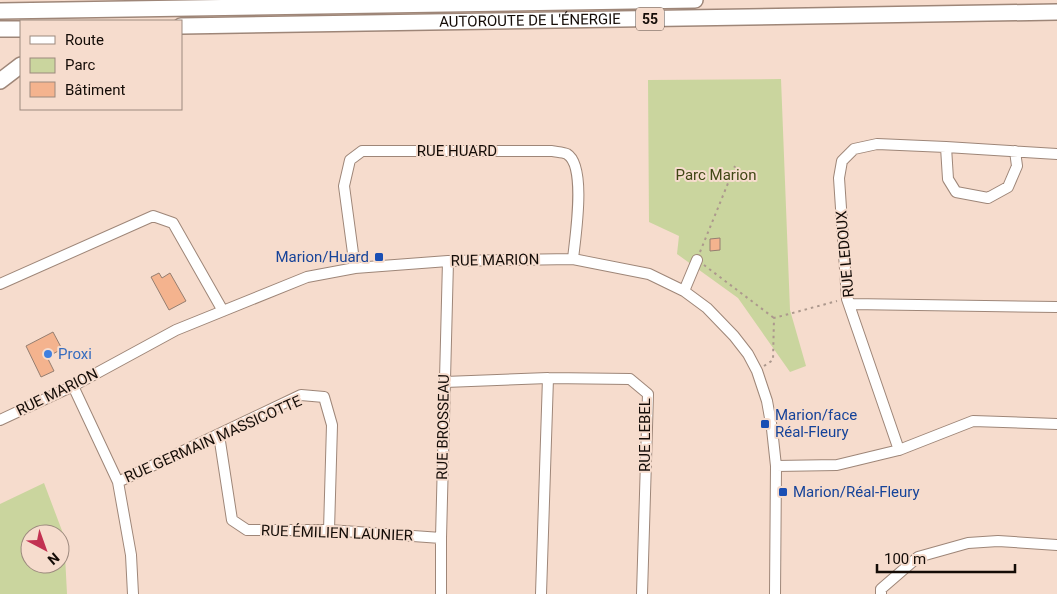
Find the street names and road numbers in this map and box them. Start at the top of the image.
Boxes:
road number: 55 [636,8,664,30]
street label: AUTOROUTE DE L'ÉNERGIE [439,10,621,31]
street label: RUE HUARD [417,142,497,160]
street label: RUE LEDOUX [832,209,858,298]
street label: RUE MARION [451,250,539,270]
street label: RUE MARION [13,364,101,420]
street label: RUE BROSSEAU [433,374,453,480]
street label: RUE GERMAIN MASSICOTTE [122,392,305,486]
street label: RUE LEBEL [636,398,654,472]
street label: RUE ÉMILIEN LAUNIER [261,521,413,545]

